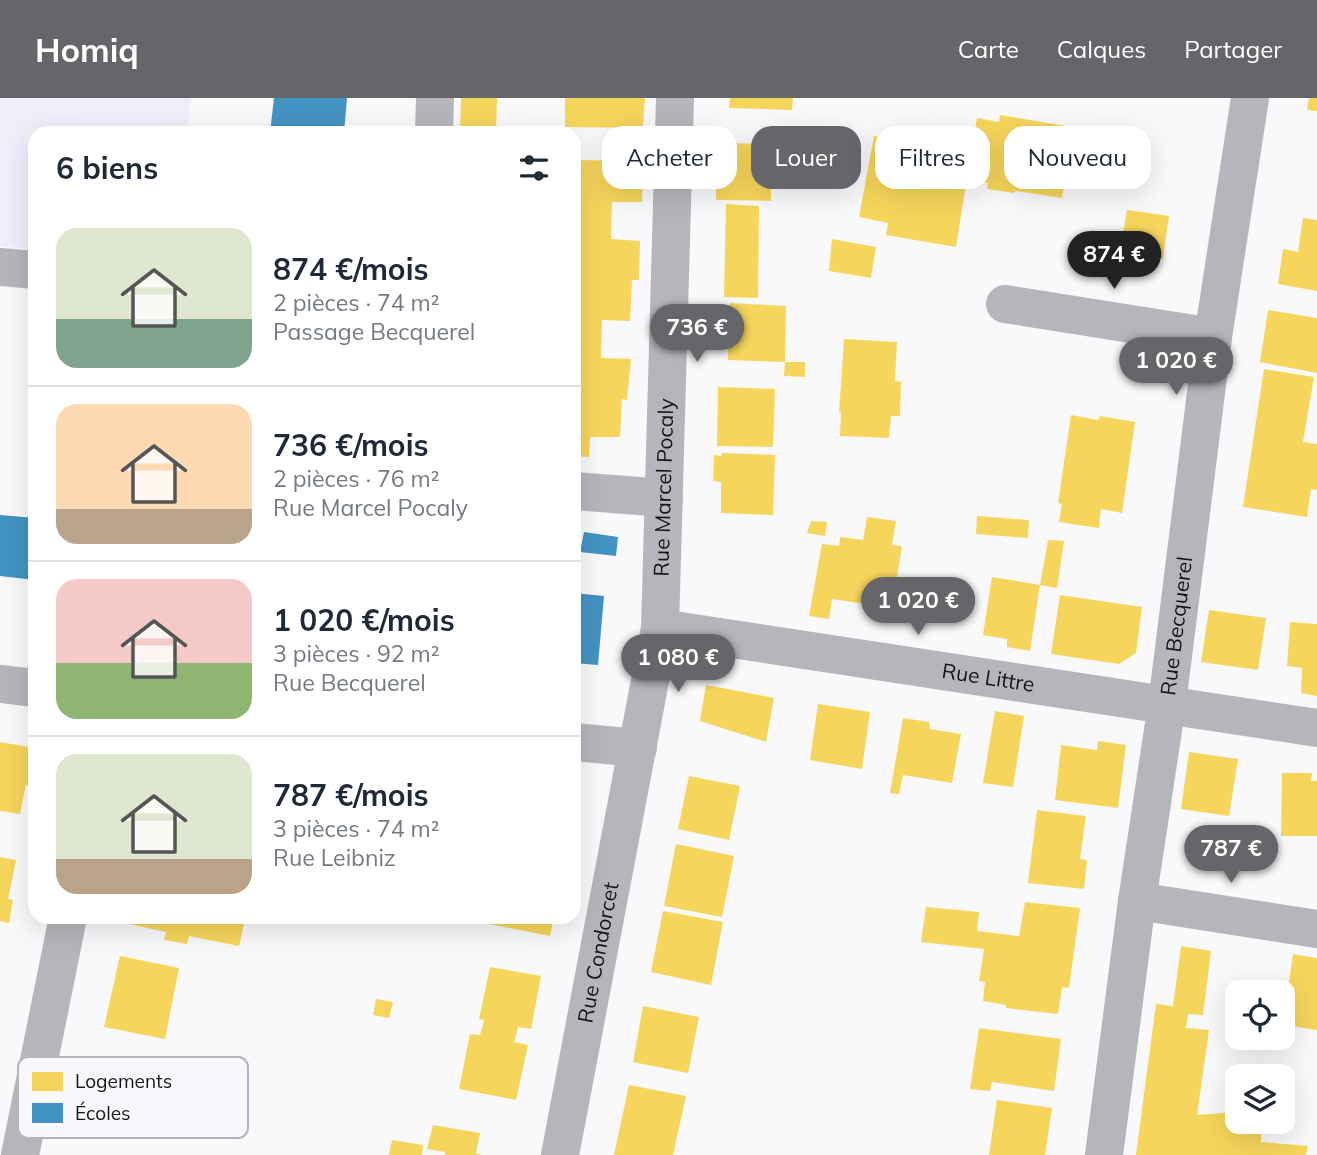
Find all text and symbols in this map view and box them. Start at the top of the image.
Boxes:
text: Homiq [35,29,139,70]
text: Carte [958,34,1019,64]
text: Calques [1057,34,1146,64]
text: Partager [1184,34,1282,64]
chip: Acheter [602,126,737,189]
chip: Louer [751,126,861,189]
chip: Filtres [875,126,990,189]
chip: Nouveau [1004,126,1151,189]
text: 6 biens [56,149,158,187]
icon: filters [515,149,553,187]
pin: 874 € [1065,232,1163,291]
text: 874 € [1083,239,1145,268]
text: 874 €/mois [273,250,429,288]
icon: home [112,256,196,340]
text: 2 pièces · 74 m² [273,288,440,317]
pin: 736 € [648,304,746,364]
text: 736 € [666,312,728,341]
text: Passage Becquerel [273,317,475,346]
pin: 1 020 € [1111,338,1241,397]
text: 1 020 € [1135,345,1217,374]
street label: Rue Marcel Pocaly [647,398,678,577]
text: 736 €/mois [273,426,429,464]
icon: home [112,432,196,516]
text: 2 pièces · 76 m² [273,464,440,493]
text: Rue Marcel Pocaly [273,493,468,522]
street label: Rue Becquerel [1154,555,1197,697]
pin: 1 020 € [853,578,983,637]
text: 1 020 € [877,585,959,614]
text: 1 020 €/mois [273,601,455,639]
icon: home [112,607,196,691]
pin: 1 080 € [613,634,743,694]
text: 3 pièces · 92 m² [273,639,440,668]
text: 1 080 € [637,642,719,671]
street label: Rue Littre [940,657,1037,697]
text: Rue Becquerel [273,668,426,697]
text: 787 €/mois [273,776,429,814]
icon: home [112,782,196,866]
text: 3 pièces · 74 m² [273,814,440,843]
pin: 787 € [1182,826,1280,885]
text: 787 € [1200,833,1262,862]
text: Rue Leibniz [273,843,396,872]
street label: Rue Condorcet [571,880,623,1025]
map controls [1225,980,1295,1134]
button: locate [1225,980,1295,1050]
legend [18,1057,248,1138]
button: layers [1225,1064,1295,1134]
text: Logements [75,1069,172,1093]
text: Écoles [75,1101,130,1125]

